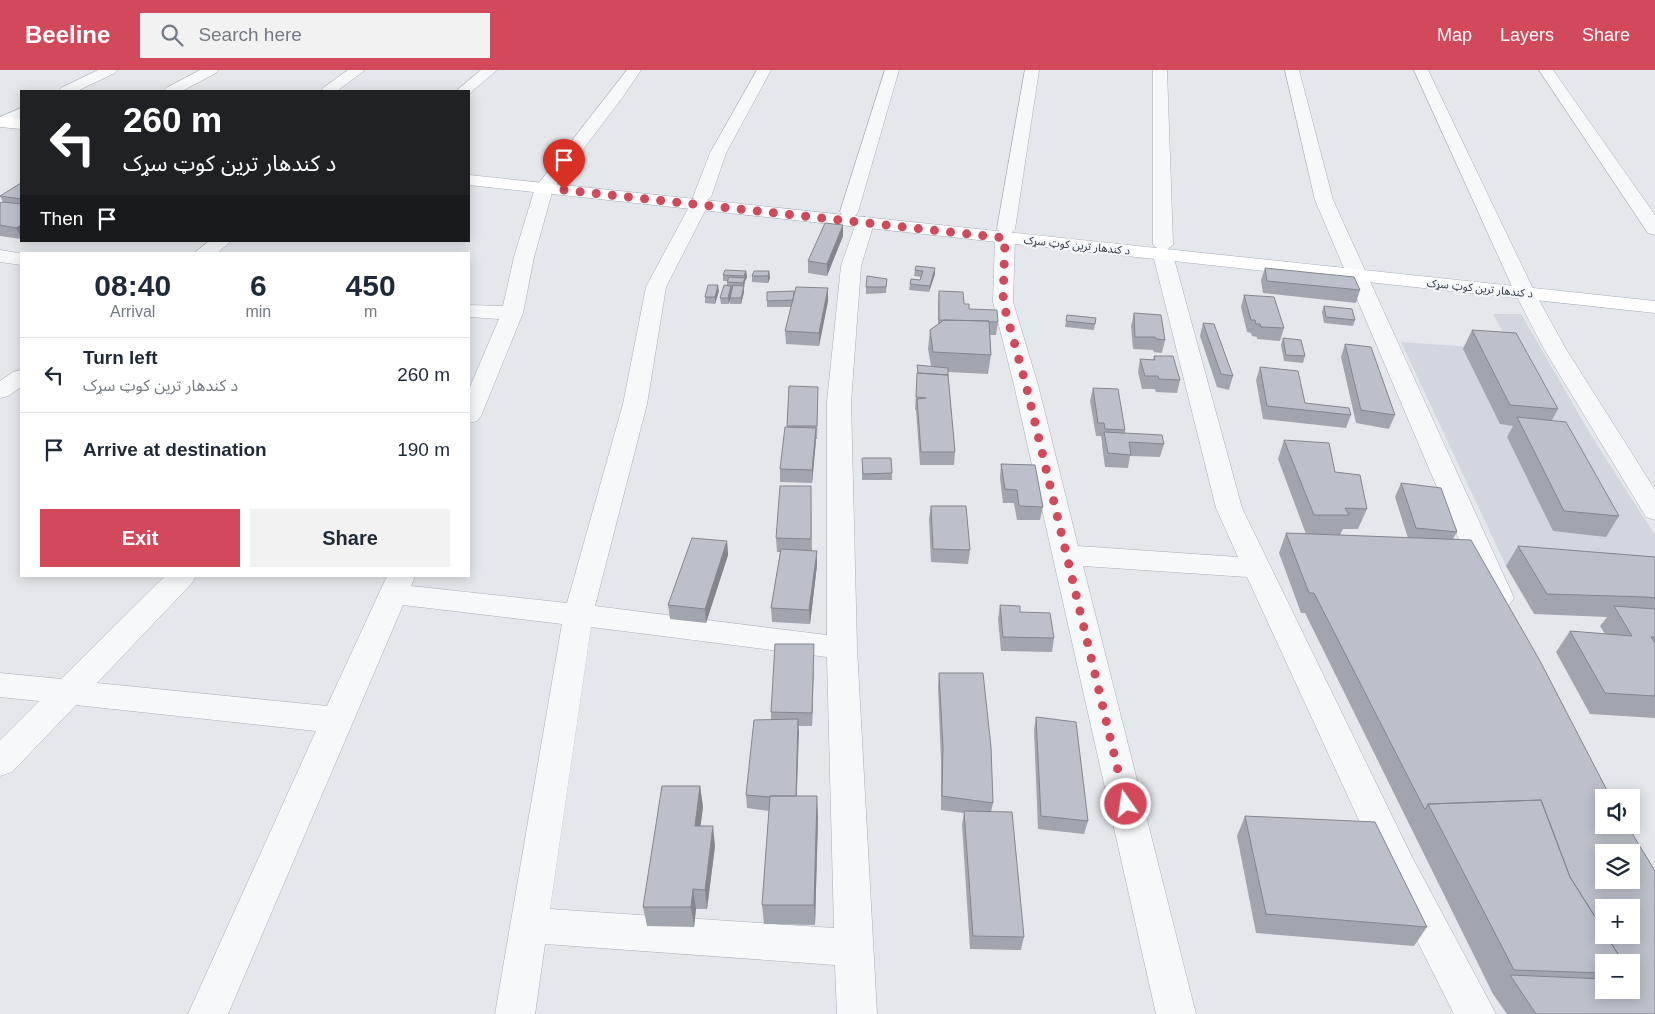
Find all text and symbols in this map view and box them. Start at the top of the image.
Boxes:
search box [140,13,490,58]
text: Beeline [25,21,110,48]
icon: search [158,21,186,49]
text: Search here [198,24,302,45]
text: Map [1437,25,1472,45]
text: Layers [1500,25,1554,45]
text: Share [1582,25,1630,45]
text: 260 m [123,100,222,139]
icon: left [40,110,105,175]
pin [543,139,585,190]
icon: arrive [550,146,578,174]
text: د کندهار ترين کوټ سړک [123,151,336,176]
icon: arrive [93,205,121,233]
text: Then [40,208,83,229]
street label: د کندهار ترين کوټ سړک [1023,233,1131,258]
text: 08:40 [94,269,171,302]
text: 6 [250,269,267,302]
text: 450 [346,269,396,302]
street label: د کندهار ترين کوټ سړک [1426,276,1534,301]
text: Arrival [110,303,155,320]
text: min [245,303,271,320]
text: m [364,303,377,320]
text: Turn left [83,347,158,368]
icon: left [40,361,68,389]
text: 260 m [397,364,450,385]
text: د کندهار ترين کوټ سړک [83,377,238,394]
icon: arrive [40,436,68,464]
text: Arrive at destination [83,439,267,460]
text: 190 m [397,439,450,460]
button: Exit [40,509,240,567]
button: Share [250,509,450,567]
position arrow [1099,777,1151,829]
map controls [1595,789,1640,999]
button: sound [1595,789,1640,834]
button: layers [1595,844,1640,889]
button: + [1595,899,1640,944]
button: − [1595,954,1640,999]

